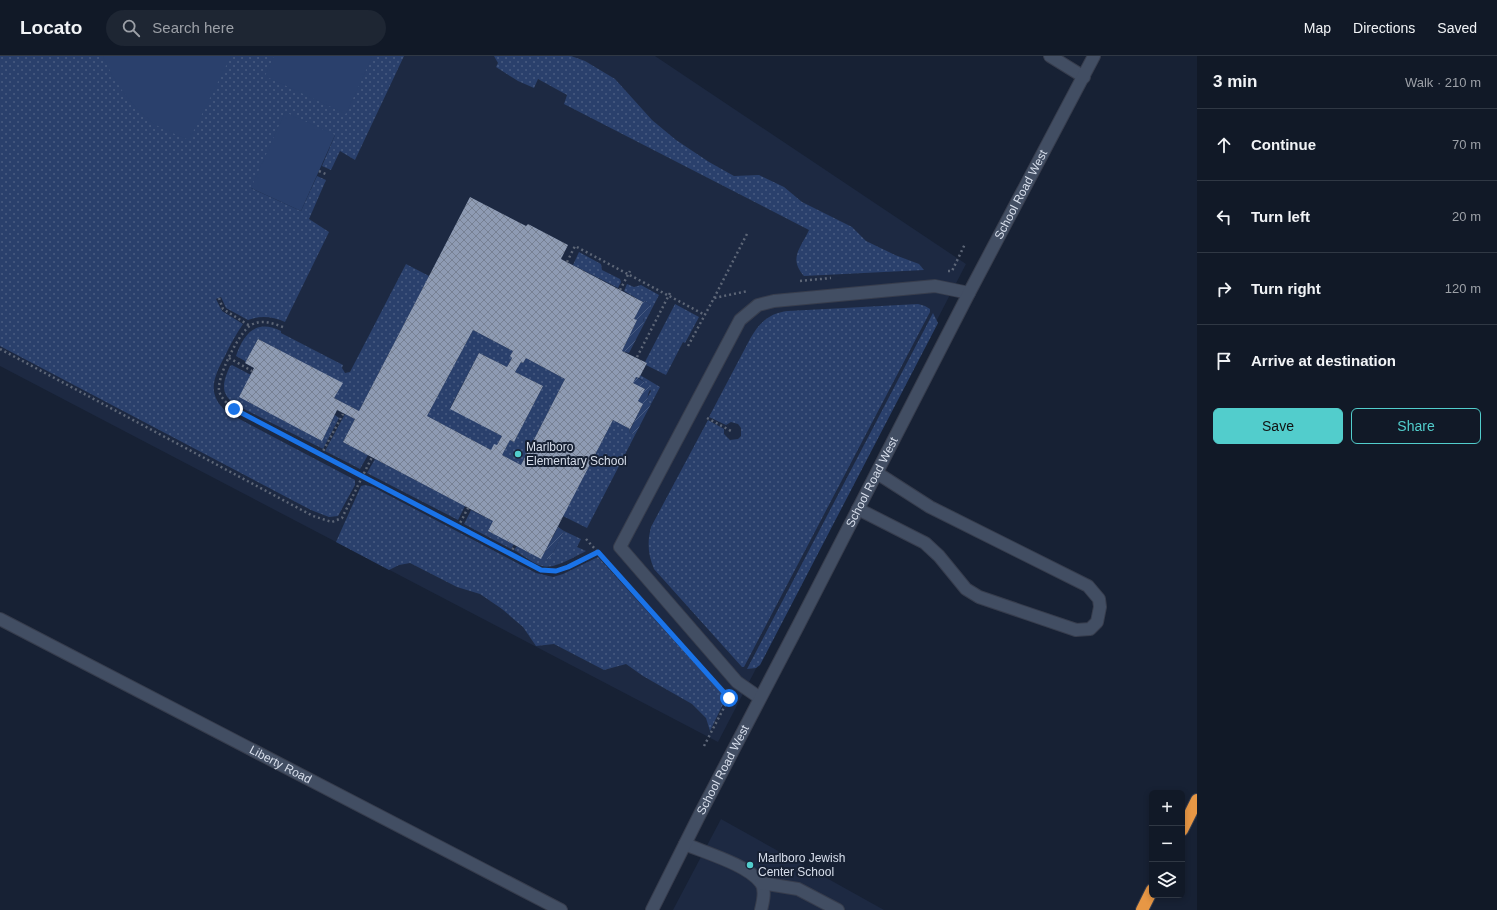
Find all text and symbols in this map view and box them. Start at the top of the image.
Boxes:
search box [106,10,386,46]
text: Locato [20,17,82,38]
icon: search [120,17,142,39]
text: Search here [152,19,234,36]
text: Map [1304,20,1331,36]
text: Directions [1353,20,1415,36]
text: Saved [1437,20,1477,36]
text: 3 min [1213,72,1257,91]
text: Walk · 210 m [1405,75,1481,90]
icon: ahead [1213,134,1235,156]
text: Continue [1251,136,1316,153]
text: 70 m [1452,137,1481,152]
street label: School Road West [992,147,1051,242]
icon: left [1213,206,1235,228]
text: Turn left [1251,208,1310,225]
text: 20 m [1452,209,1481,224]
icon: right [1213,278,1235,300]
text: Turn right [1251,280,1321,297]
text: 120 m [1445,281,1481,296]
icon: arrive [1213,350,1235,372]
text: Arrive at destination [1251,352,1396,369]
route end [225,400,243,418]
button: Save [1213,408,1343,444]
button: Share [1351,408,1481,444]
street label: School Road West [843,434,901,530]
place label: Marlboro Elementary School [526,440,627,468]
marker: Marlboro Elementary School [513,449,523,459]
route start [720,689,738,707]
street label: School Road West [694,722,752,817]
street label: Liberty Road [247,743,314,786]
map controls [1149,790,1185,898]
button: + [1149,790,1185,826]
button: − [1149,826,1185,862]
place label: Marlboro Jewish Center School [758,851,845,879]
marker: Marlboro Jewish Center School [745,860,755,870]
button: layers [1149,862,1185,898]

